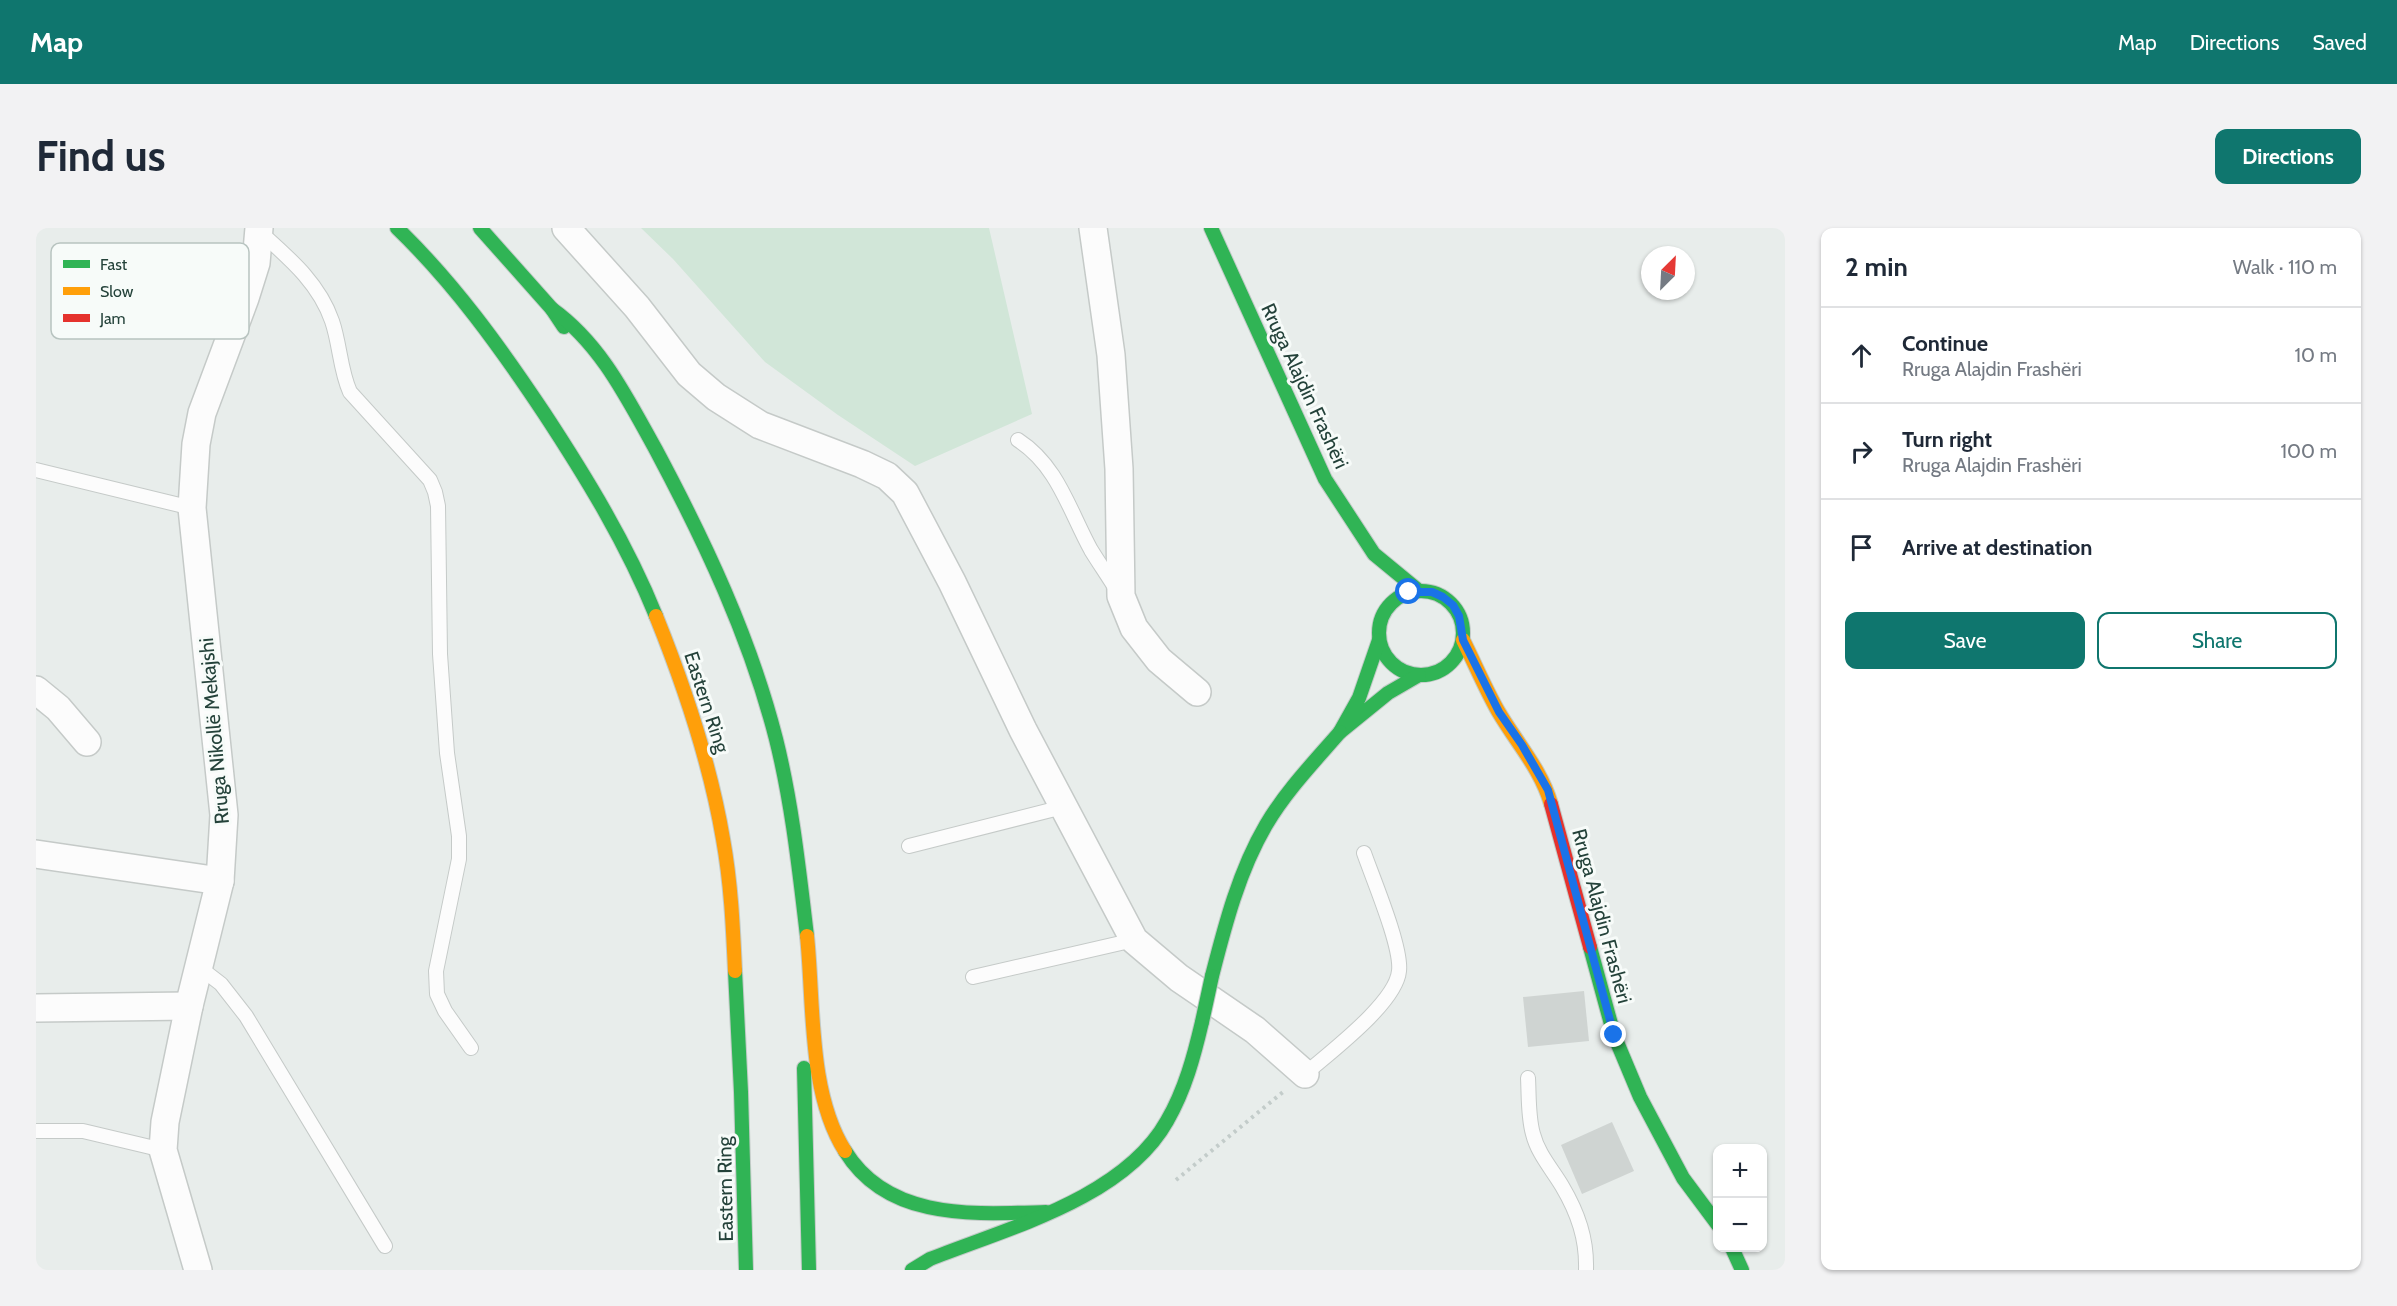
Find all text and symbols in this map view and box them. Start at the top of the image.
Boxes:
text: Map [30,25,83,59]
text: Map [2118,30,2157,55]
text: Directions [2190,30,2279,55]
text: Saved [2312,30,2367,55]
button: Directions [2215,129,2361,184]
text: Find us [36,130,165,182]
legend [51,243,249,339]
north arrow [1641,246,1695,300]
text: 2 min [1845,251,1908,283]
text: Fast [100,255,128,274]
text: Walk · 110 m [2233,255,2337,279]
text: Slow [100,282,134,301]
street label: Rruga Alajdin Frashëri [1256,299,1354,473]
text: Jam [99,309,126,328]
text: Continue [1902,330,1988,357]
icon: ahead [1845,339,1878,372]
text: 10 m [2294,343,2337,367]
text: Rruga Alajdin Frashëri [1902,357,2082,381]
text: Turn right [1902,426,1992,453]
icon: right [1845,435,1878,468]
text: 100 m [2281,439,2337,463]
text: Rruga Alajdin Frashëri [1902,453,2082,477]
icon: arrive [1845,531,1878,564]
text: Arrive at destination [1902,534,2092,561]
route start [1395,578,1421,604]
button: Save [1845,612,2085,669]
button: Share [2097,612,2337,669]
street label: Rruga Nikollë Mekajshi [194,637,234,825]
street label: Eastern Ring [679,648,735,757]
street label: Rruga Alajdin Frashëri [1567,826,1637,1006]
route end [1600,1021,1626,1047]
street label: Eastern Ring [712,1135,738,1242]
map controls [1713,1144,1767,1252]
button: + [1713,1144,1767,1198]
button: − [1713,1198,1767,1252]

